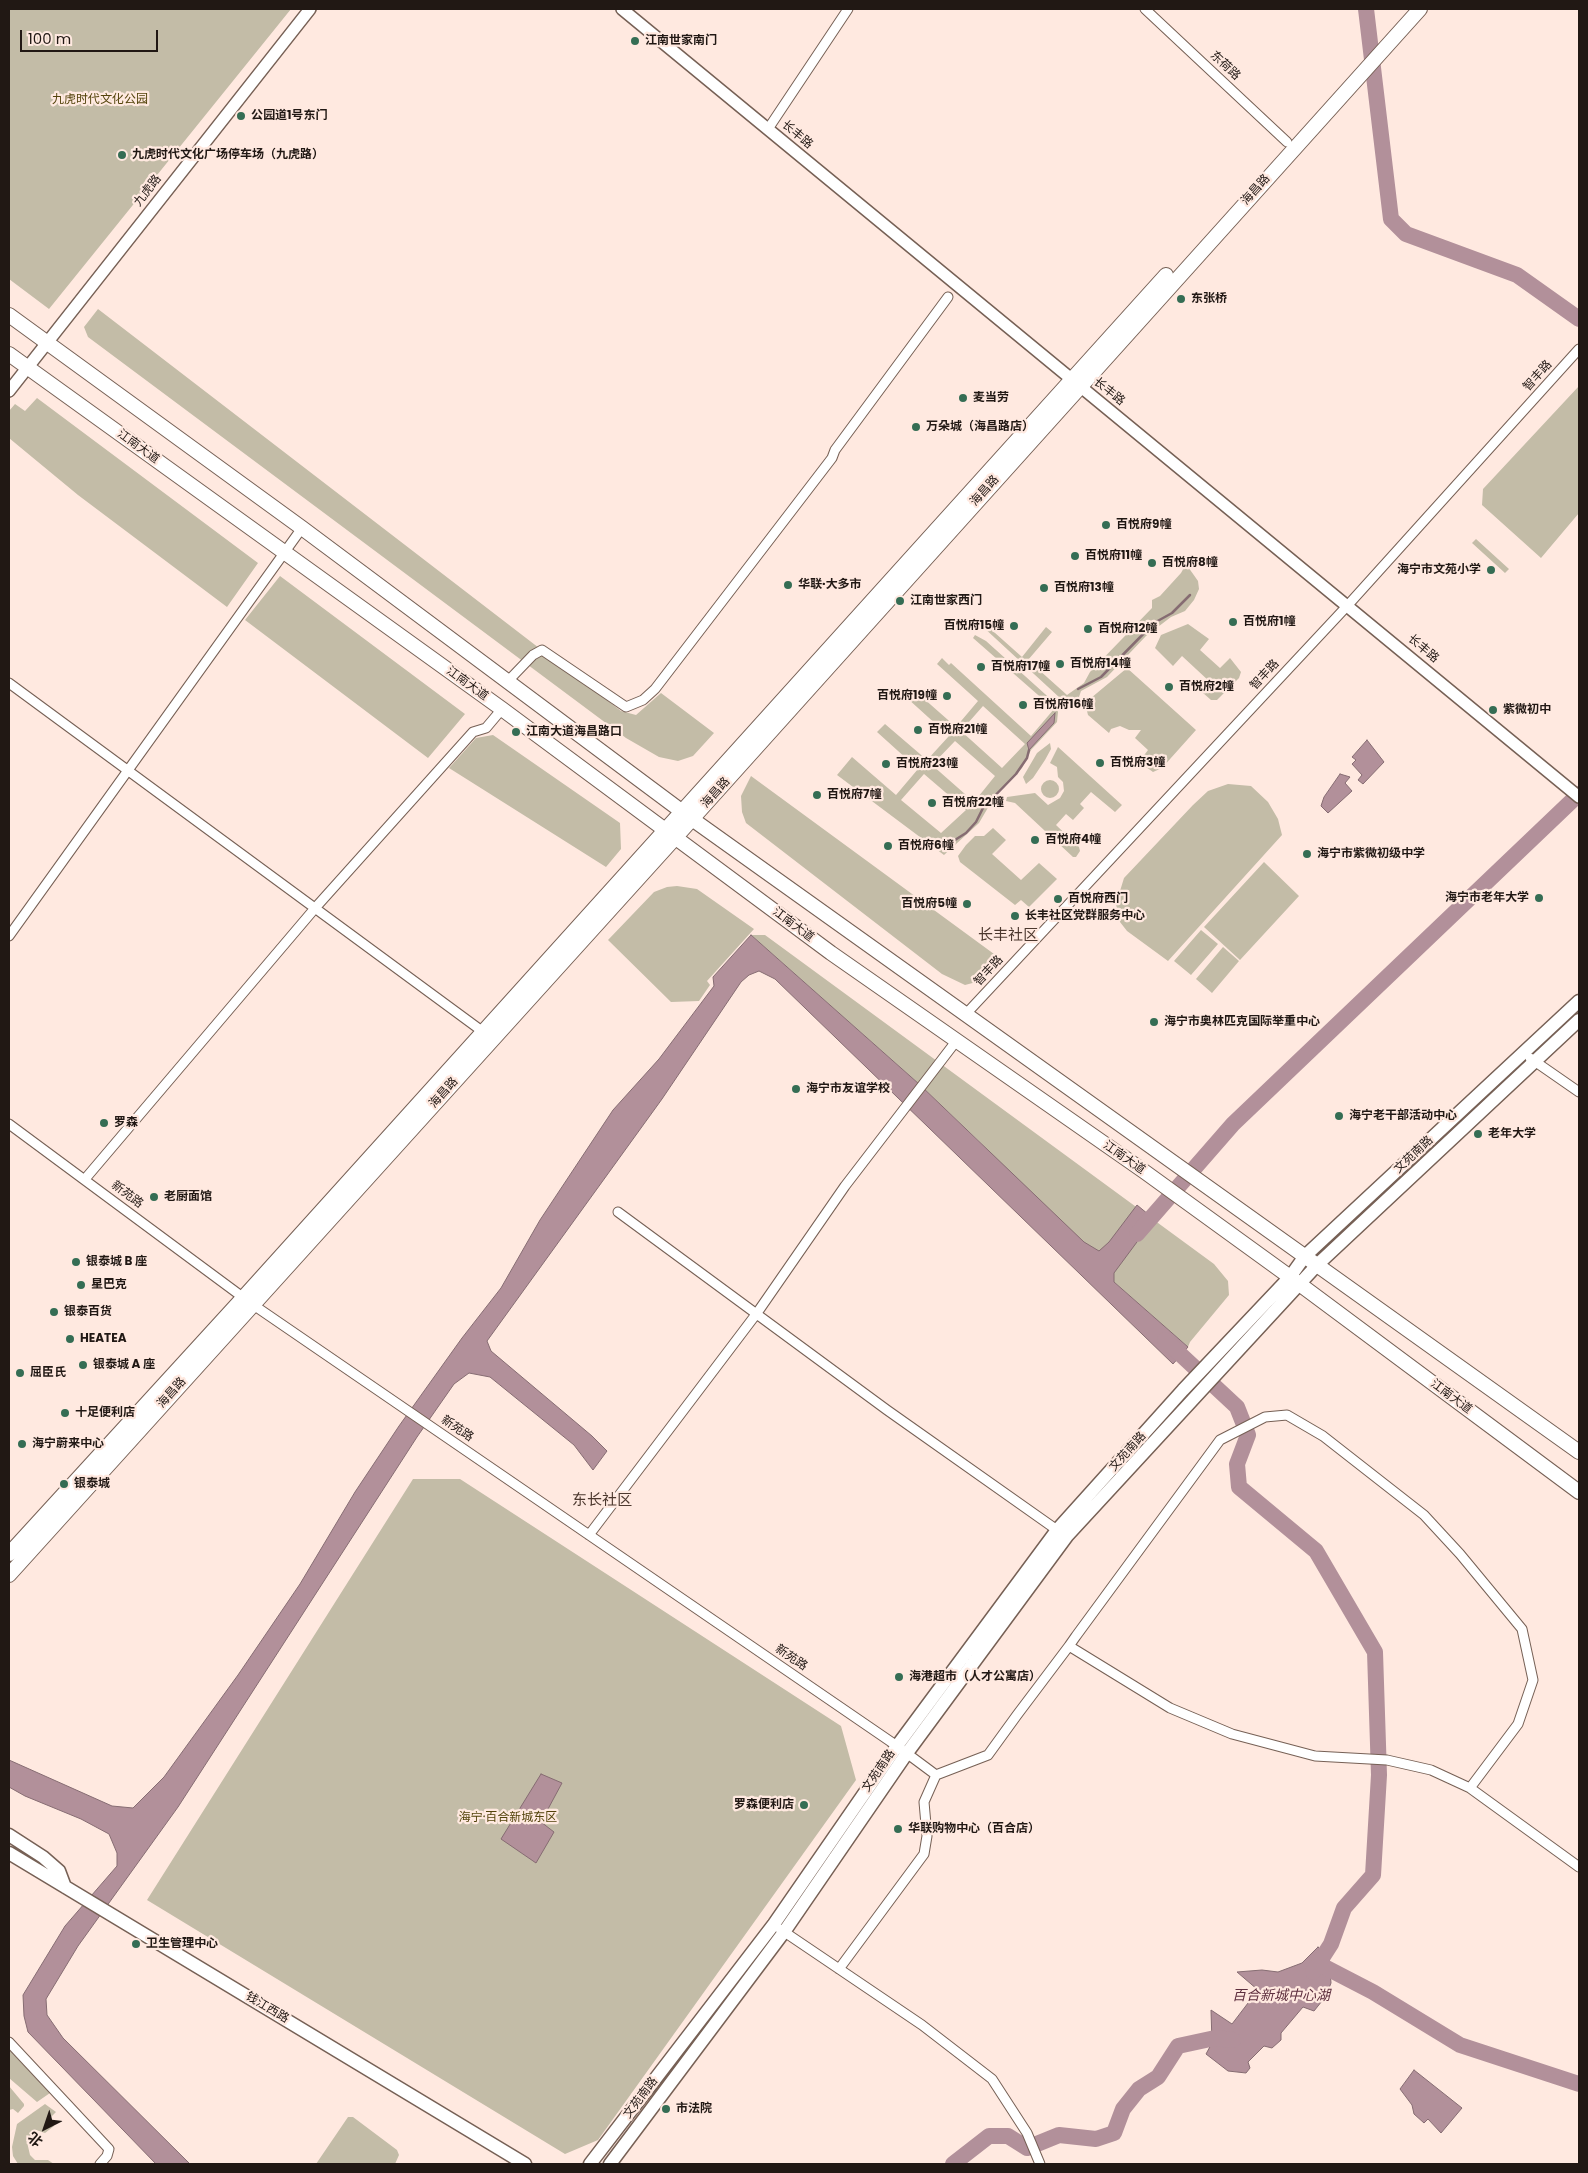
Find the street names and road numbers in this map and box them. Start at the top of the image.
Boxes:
street label: 东荷路 [1207,48,1243,84]
street label: 长丰路 [779,118,815,152]
street label: 九虎路 [131,172,165,210]
street label: 海昌路 [1239,172,1273,208]
street label: 智丰路 [1521,358,1555,394]
street label: 长丰路 [1090,375,1128,409]
street label: 江南大道 [114,427,162,467]
street label: 海昌路 [968,473,1002,509]
street label: 长丰路 [1405,632,1441,666]
street label: 智丰路 [1247,657,1283,693]
street label: 江南大道 [443,664,491,704]
street label: 海昌路 [699,775,733,811]
street label: 江南大道 [769,905,817,945]
street label: 智丰路 [971,953,1007,989]
street label: 海昌路 [427,1075,461,1111]
street label: 文苑南路 [1392,1133,1436,1177]
street label: 江南大道 [1100,1138,1148,1178]
street label: 新苑路 [108,1178,146,1212]
street label: 海昌路 [155,1375,189,1411]
street label: 江南大道 [1427,1377,1475,1417]
street label: 新苑路 [438,1413,476,1445]
street label: 文苑南路 [1107,1429,1149,1475]
street label: 新苑路 [772,1642,810,1674]
street label: 文苑南路 [860,1747,898,1795]
street label: 钱江西路 [243,1989,291,2027]
street label: 文苑南路 [621,2074,661,2122]

